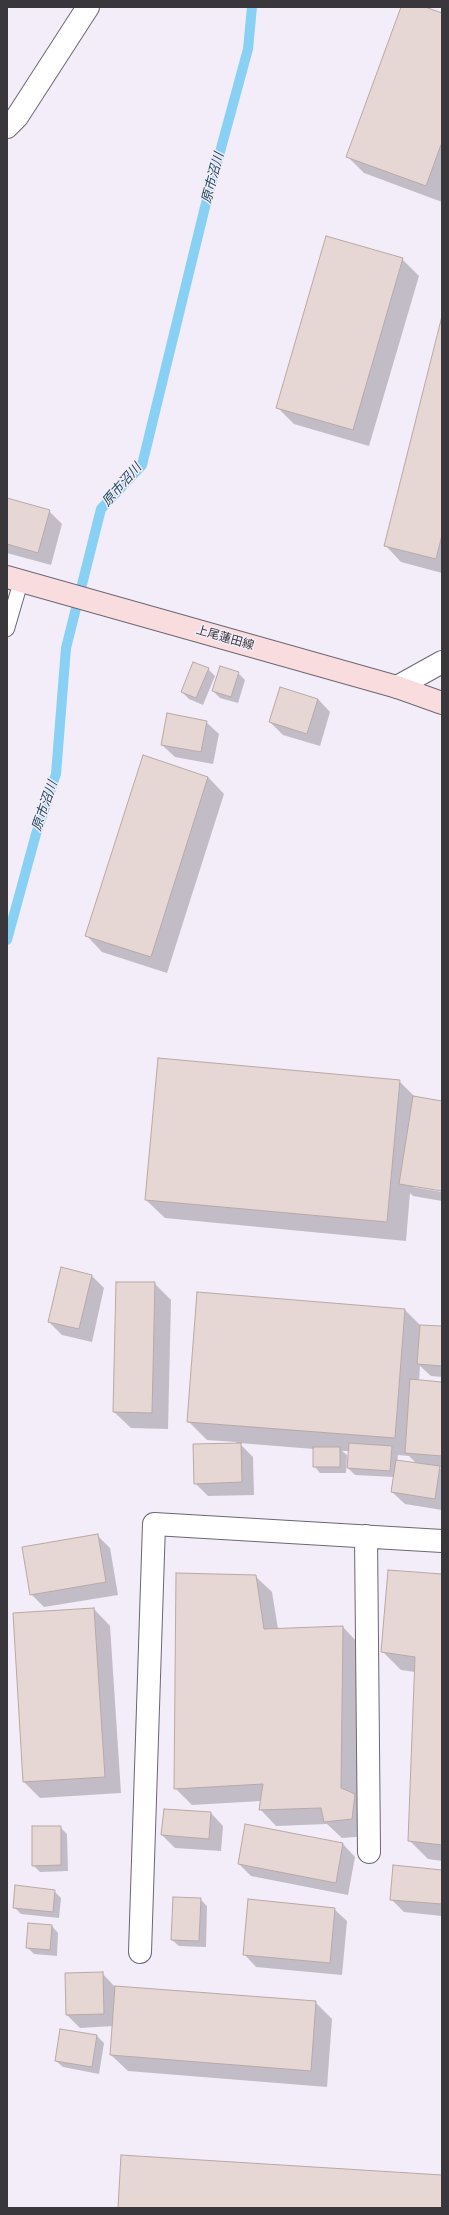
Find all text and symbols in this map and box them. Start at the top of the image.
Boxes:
water label: 原市沼川 [199,151,227,205]
water label: 原市沼川 [99,460,145,510]
street label: 上尾蓮田線 [194,623,256,653]
water label: 原市沼川 [29,779,61,833]

